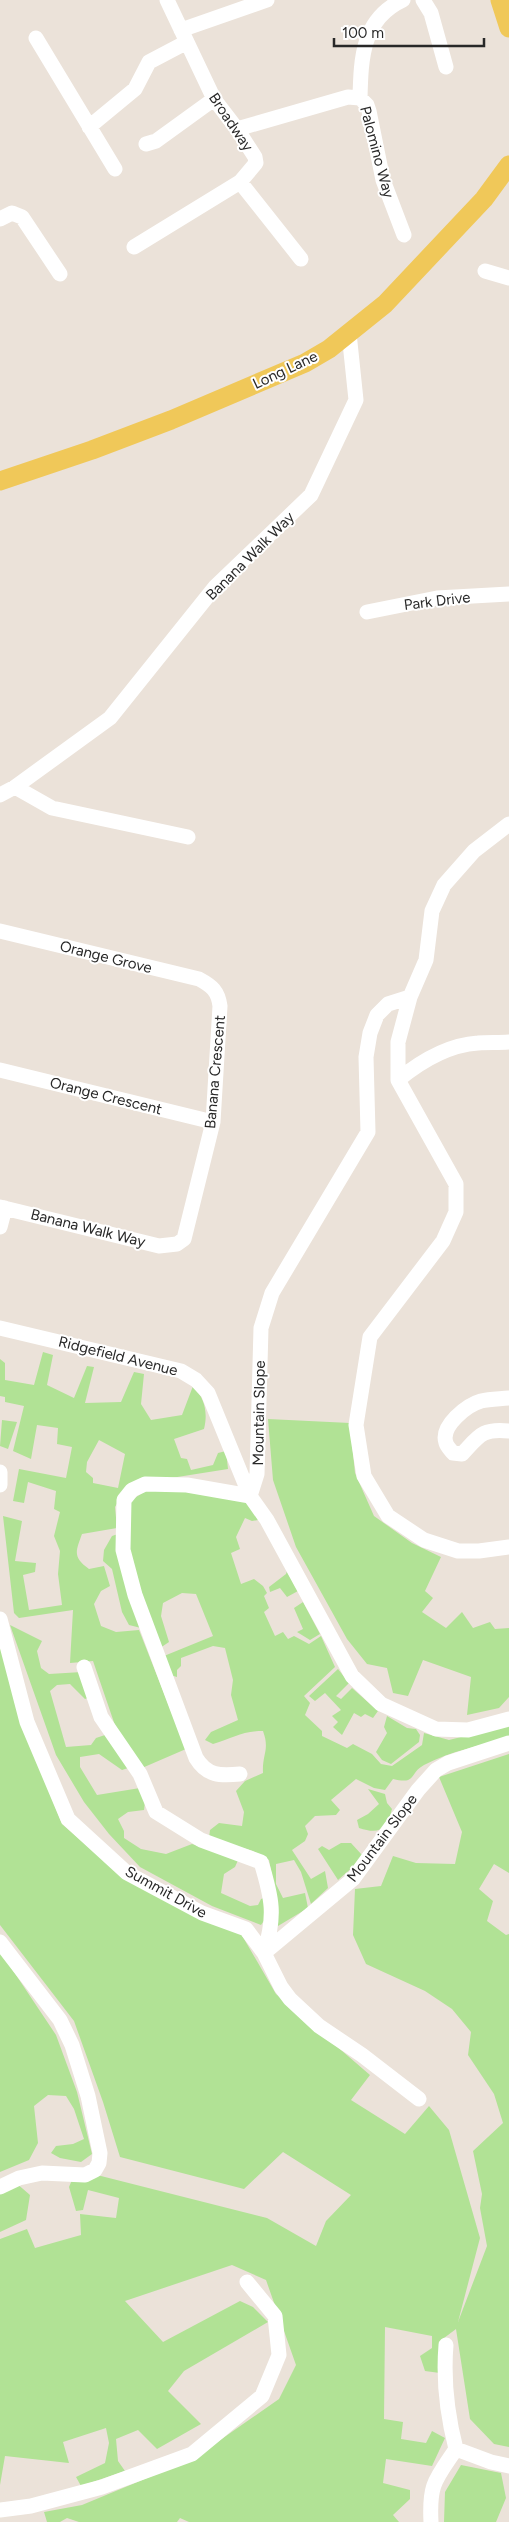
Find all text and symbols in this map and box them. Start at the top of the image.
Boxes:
scale bar [334,15,484,47]
text: 100 m [342,24,384,42]
street label: Broadway [205,89,257,155]
street label: Palomino Way [356,104,398,200]
street label: Long Lane [250,347,320,393]
street label: Banana Walk Way [202,508,298,604]
street label: Park Drive [403,588,471,614]
street label: Orange Grove [58,937,154,977]
street label: Banana Crescent [201,1014,229,1130]
street label: Orange Crescent [48,1073,164,1119]
street label: Banana Walk Way [29,1205,147,1251]
street label: Ridgefield Avenue [56,1332,180,1380]
street label: Mountain Slope [249,1360,269,1466]
street label: Mountain Slope [343,1791,421,1885]
street label: Summit Drive [122,1862,210,1922]

